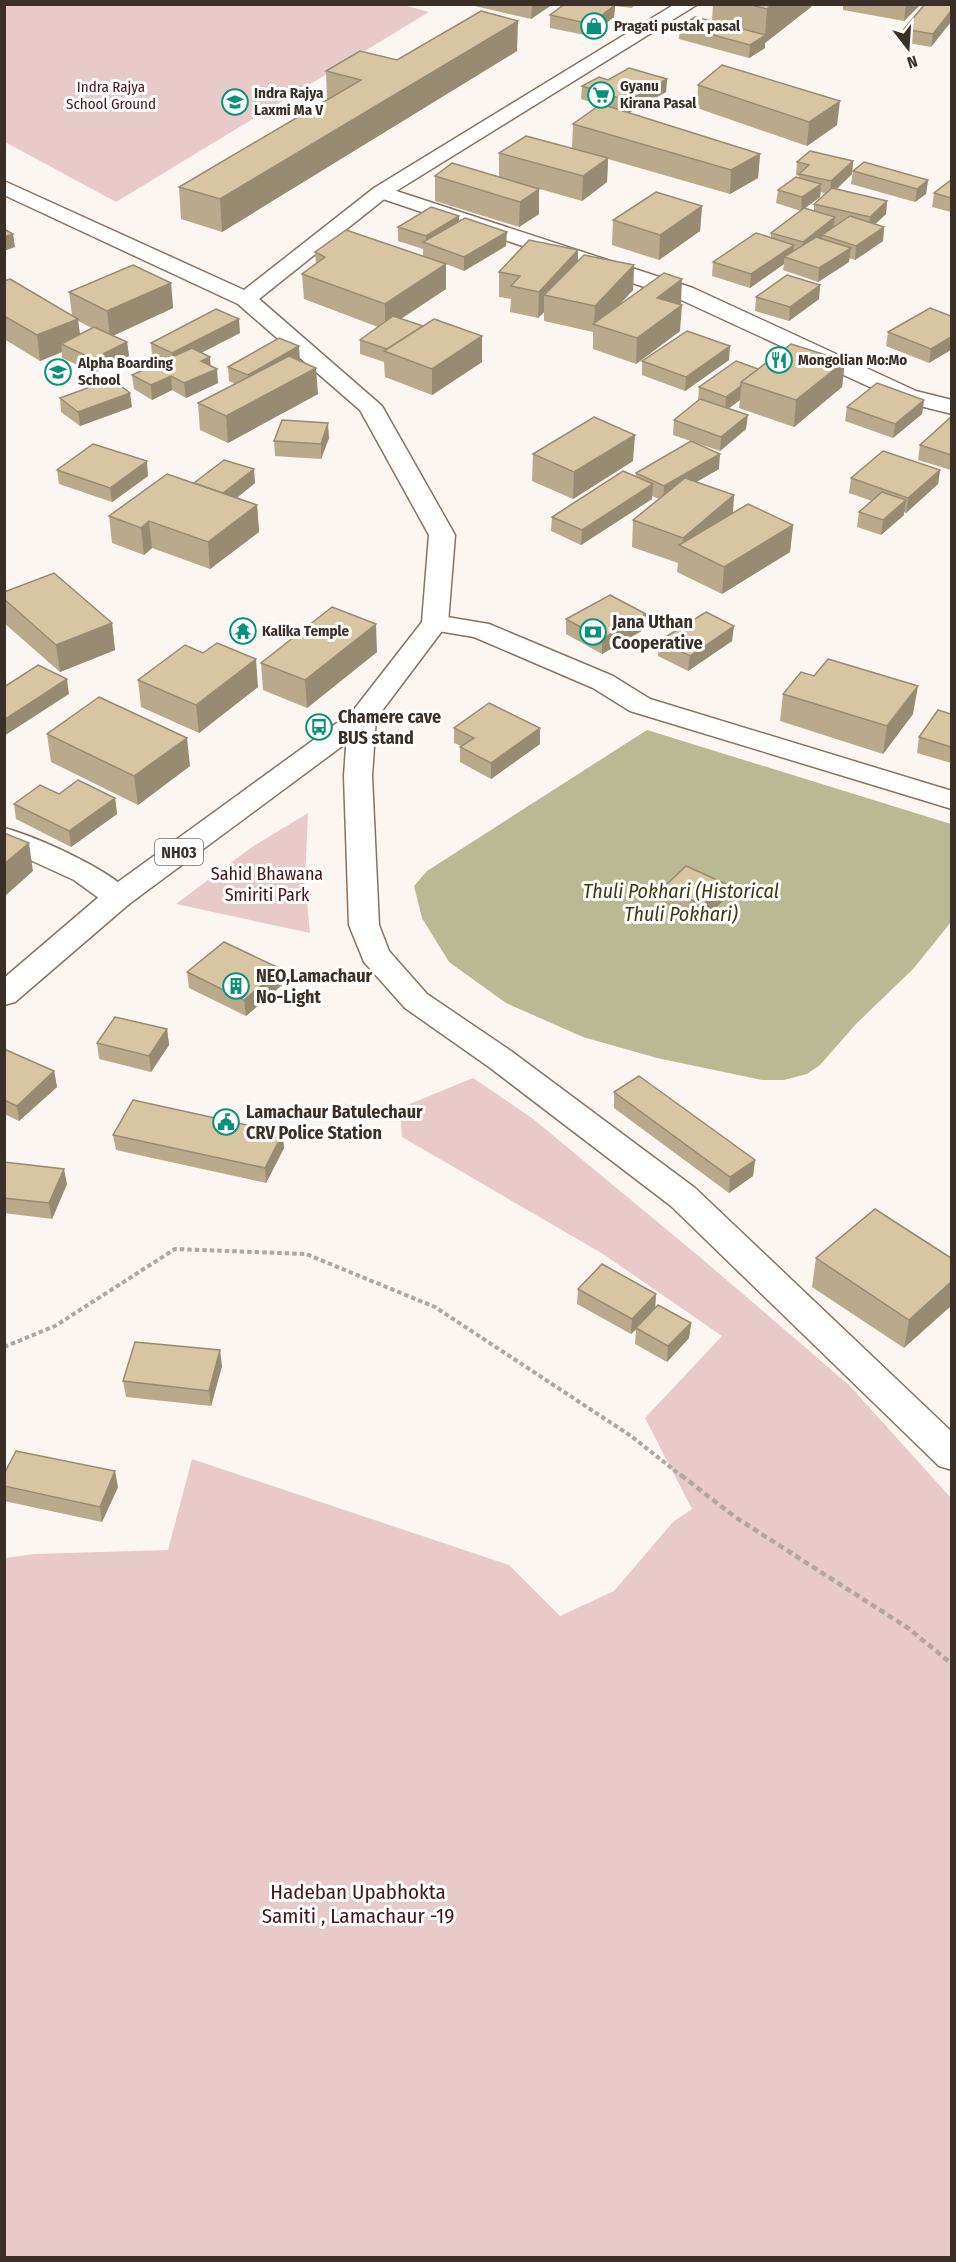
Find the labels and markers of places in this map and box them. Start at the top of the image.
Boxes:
shop icon: Pragati pustak pasal [579,11,609,41]
place label: Pragati pustak pasal [614,17,741,35]
place label: Gyanu Kirana Pasal [620,77,697,112]
supermarket icon: Gyanu Kirana Pasal [586,80,616,110]
place label: Indra Rajya Laxmi Ma V [254,84,324,119]
school or university icon: Indra Rajya Laxmi Ma V [220,87,250,117]
restaurant icon: Mongolian Mo:Mo [764,345,794,375]
place label: Mongolian Mo:Mo [798,351,907,369]
place label: Alpha Boarding School [77,354,174,389]
school or university icon: Alpha Boarding School [43,357,73,387]
place label: Jana Uthan Cooperative [611,611,703,654]
temple icon: Kalika Temple [228,616,258,646]
bank icon: Jana Uthan Cooperative [578,617,608,647]
place label: Kalika Temple [262,622,350,640]
place label: Chamere cave BUS stand [338,706,441,749]
bus stop icon: Chamere cave BUS stand [304,712,334,742]
place label: NEO,Lamachaur No-Light [256,965,373,1008]
building icon: NEO,Lamachaur No-Light [221,971,251,1001]
place label: Lamachaur Batulechaur CRV Police Station [246,1101,423,1144]
public building icon: Lamachaur Batulechaur CRV Police Station [211,1107,241,1137]

